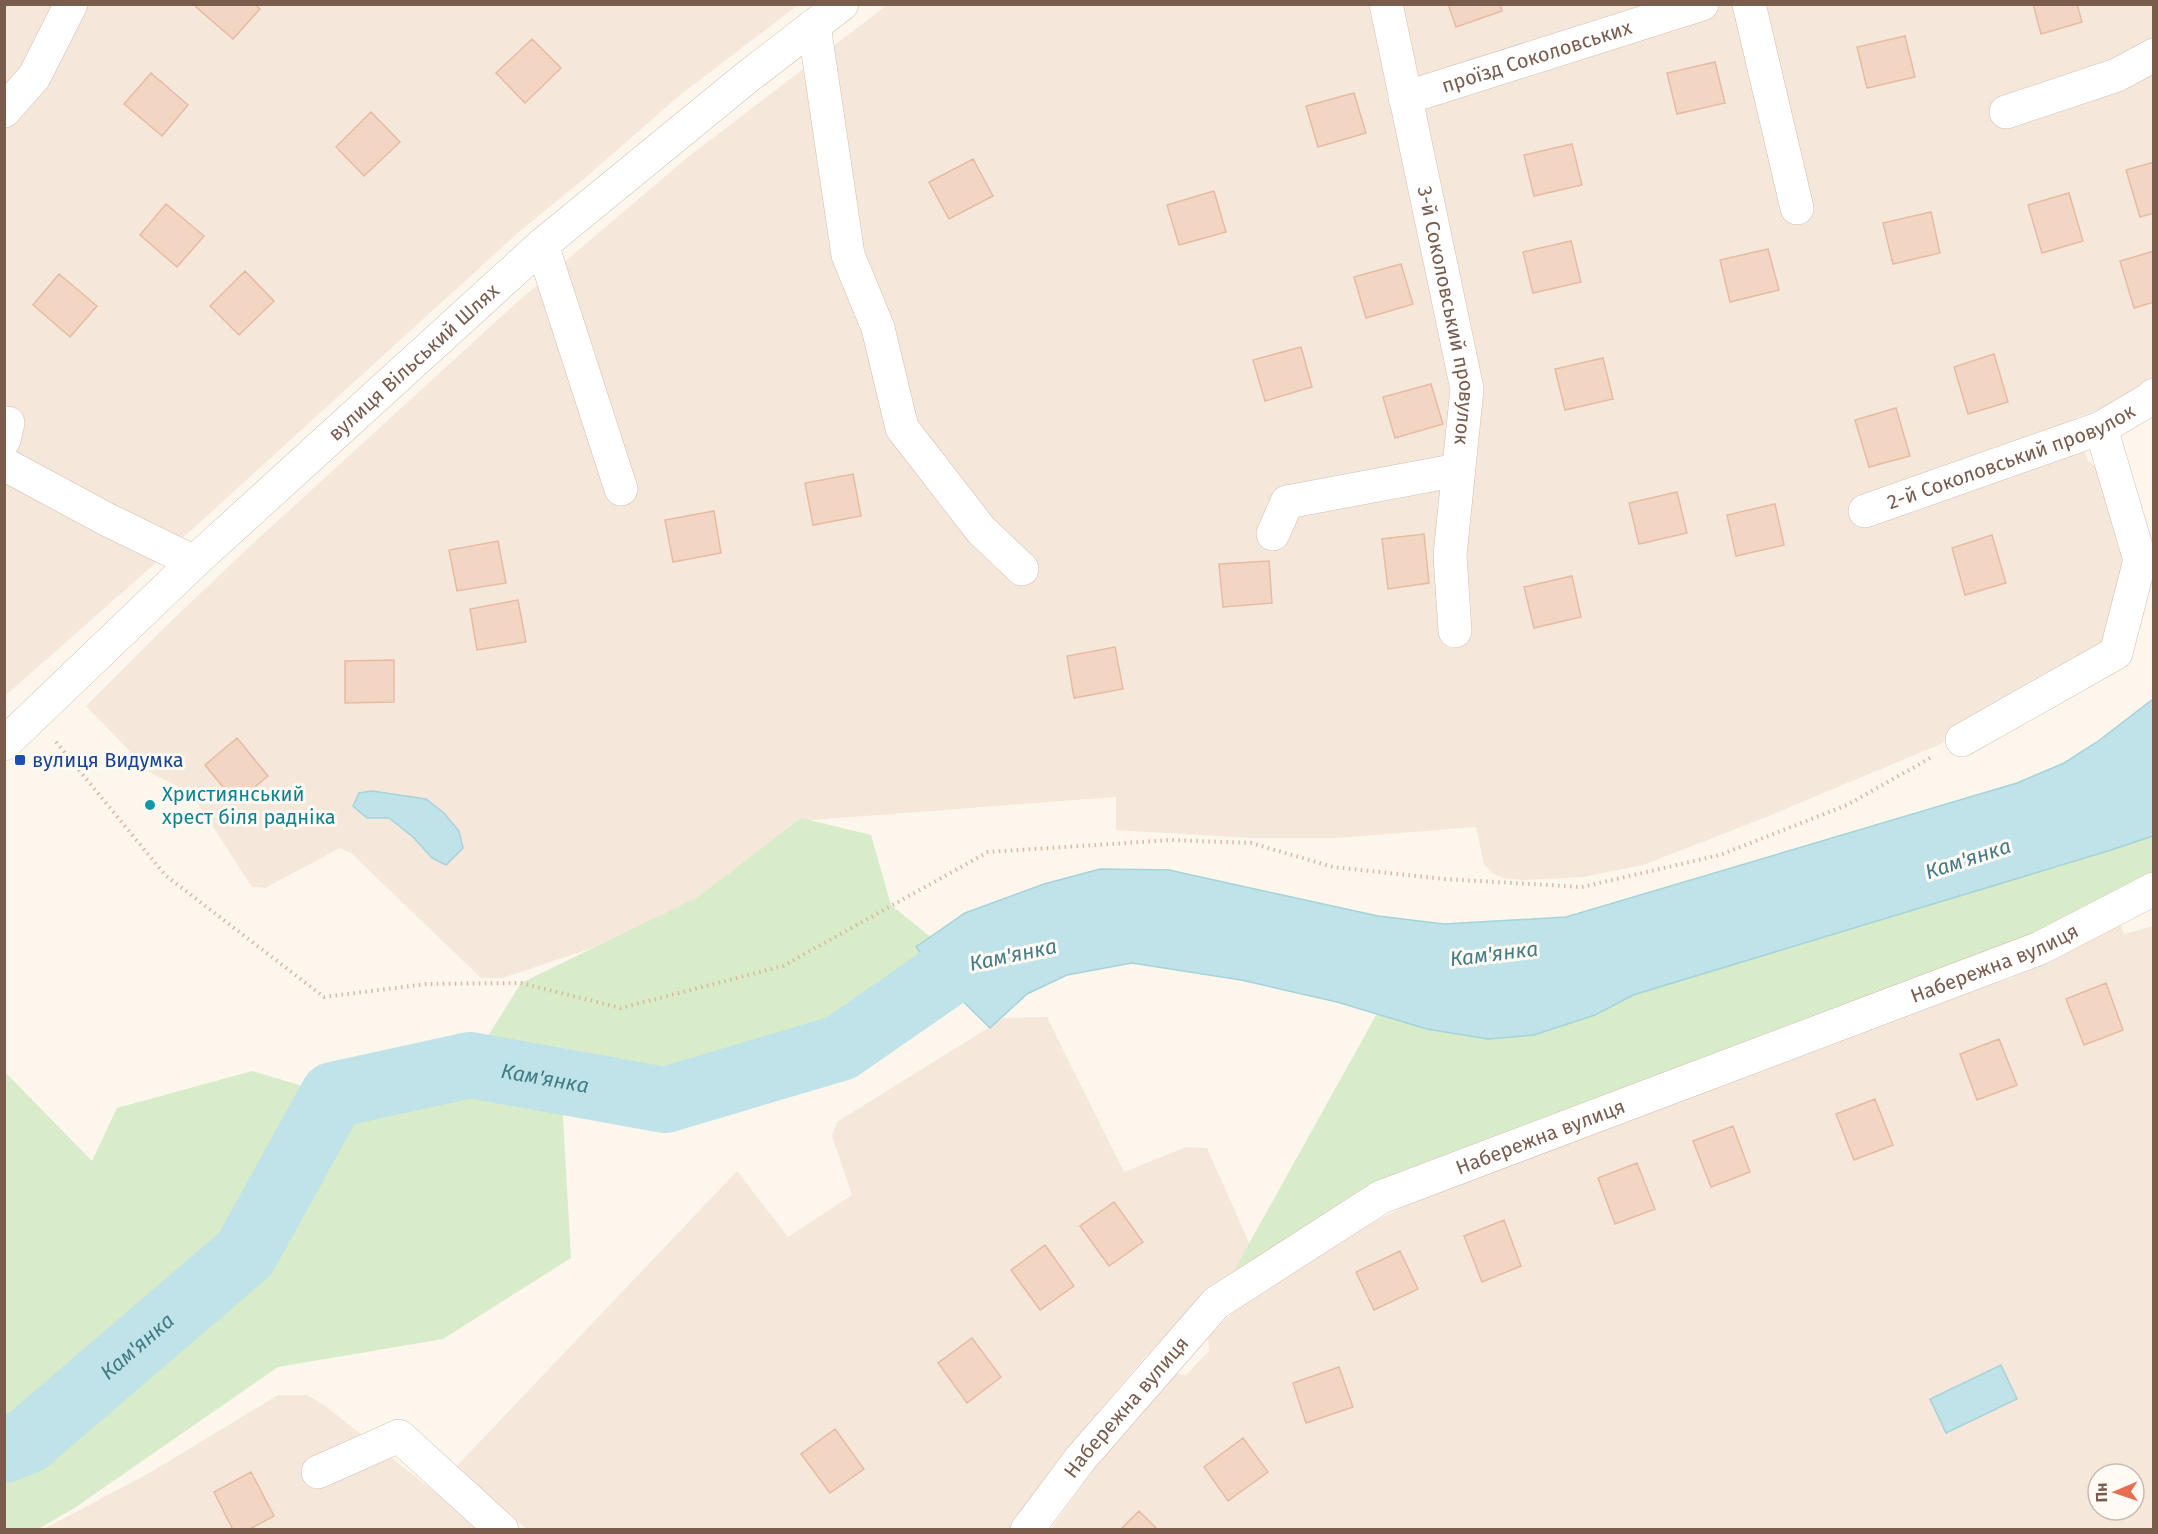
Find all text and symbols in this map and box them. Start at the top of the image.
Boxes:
street label: проїзд Соколовських [1439,15,1635,98]
street label: 3-й Соколовський провулок [1413,184,1479,447]
street label: вулиця Вільський Шлях [323,278,504,446]
street label: 2-й Соколовський провулок [1884,398,2140,514]
place label: вулиця Видумка [32,748,184,772]
marker: вулиця Видумка [13,753,27,767]
place label: Християнський хрест біля радніка [162,782,336,829]
marker: Християнський хрест біля радніка [143,798,157,812]
water label: Кам'янка [1922,833,2014,885]
street label: Набережна вулиця [1907,918,2082,1008]
water label: Кам'янка [967,933,1059,977]
water label: Кам'янка [1448,936,1540,972]
water label: Кам'янка [499,1058,591,1099]
street label: Набережна вулиця [1452,1094,1628,1180]
water label: Кам'янка [95,1308,179,1385]
street label: Набережна вулиця [1059,1331,1193,1482]
north arrow [2086,1462,2146,1522]
text: Пн [2092,1482,2111,1503]

